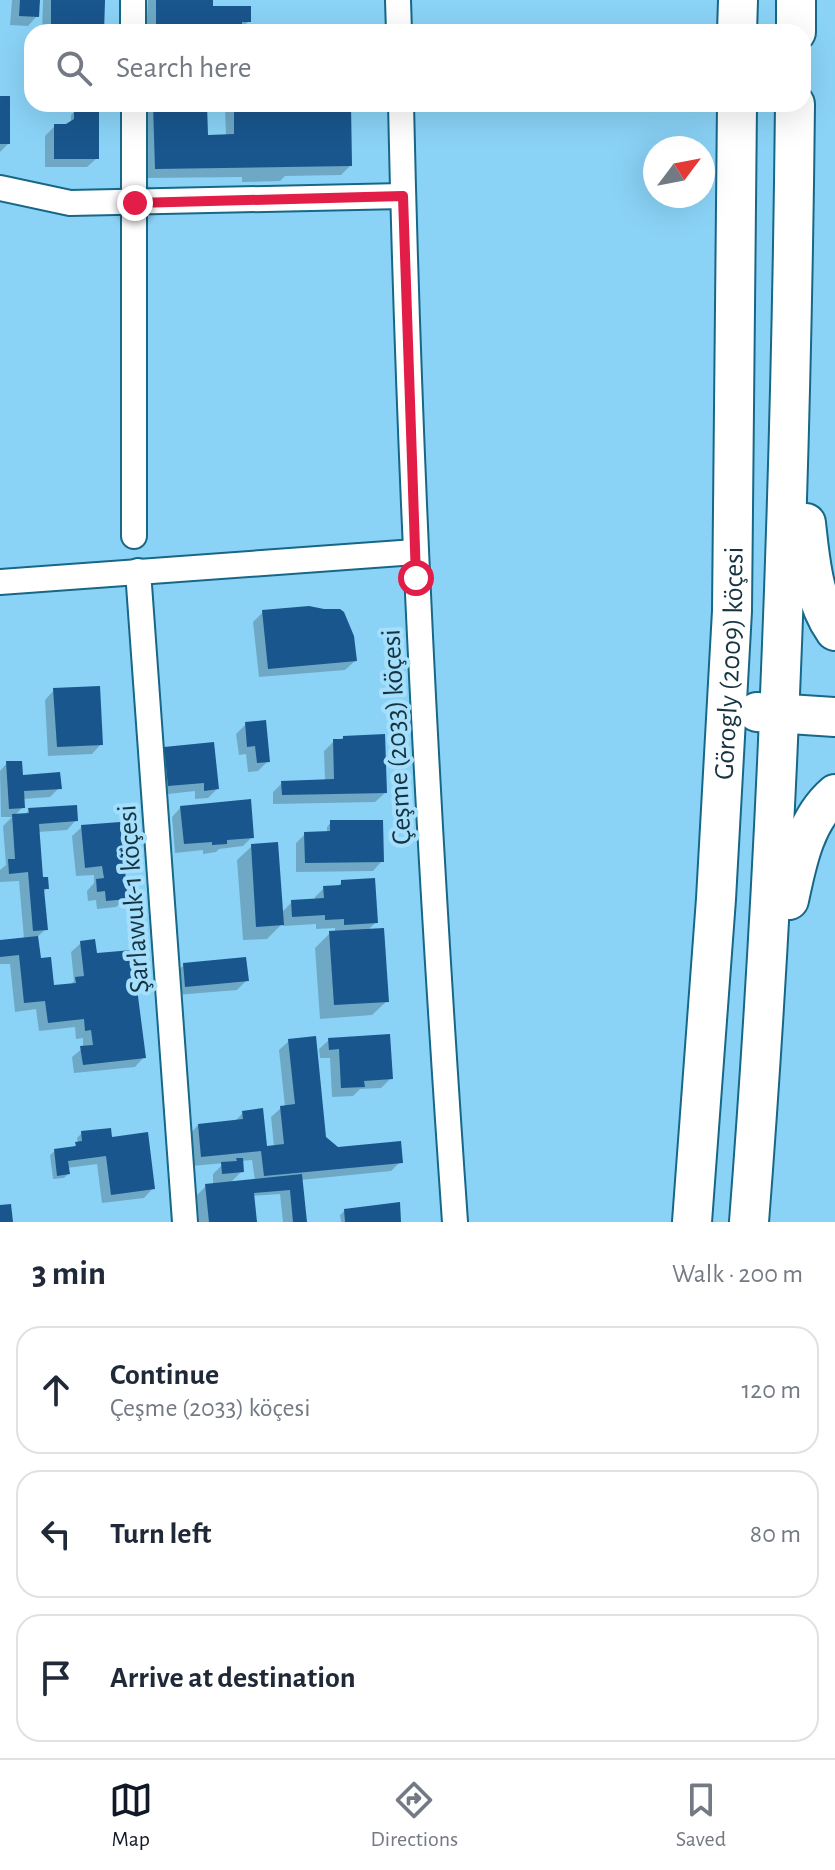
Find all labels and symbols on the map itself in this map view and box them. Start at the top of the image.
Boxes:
north arrow [643,136,715,208]
route end [117,185,153,221]
street label: Görogly (2009) köçesi [711,547,749,781]
route start [398,560,434,596]
street label: Çeşme (2033) köçesi [377,628,417,845]
street label: Şarlawuk-1 köçesi [113,804,155,994]

